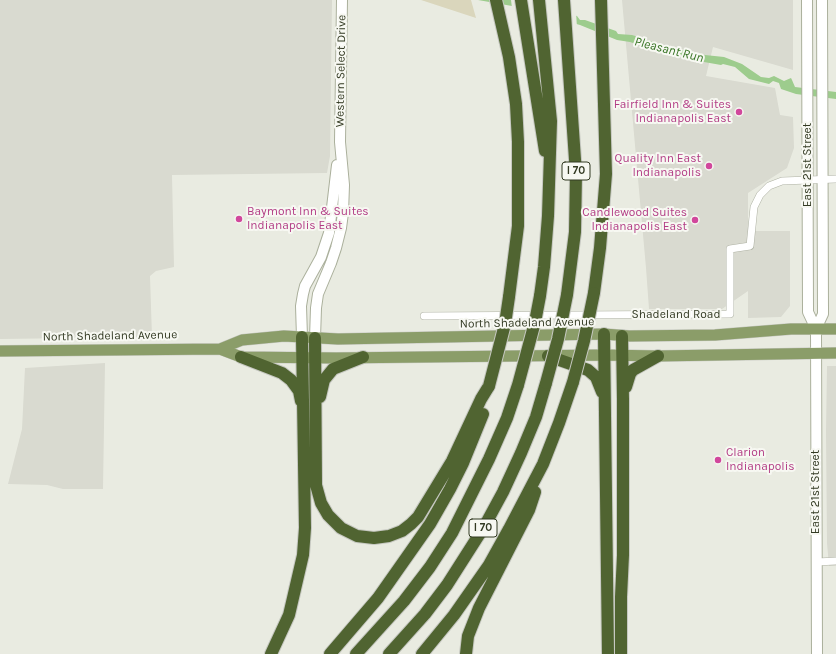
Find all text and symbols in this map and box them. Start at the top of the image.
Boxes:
street label: Western Select Drive [333,15,349,127]
water label: Pleasant Run [633,34,705,66]
place label: Fairfield Inn & Suites Indianapolis East [614,98,731,126]
marker: Fairfield Inn & Suites Indianapolis East [734,107,744,117]
street label: East 21st Street [801,123,815,207]
place label: Quality Inn East Indianapolis [615,152,701,180]
marker: Quality Inn East Indianapolis [704,161,714,171]
road number: I 70 [562,162,590,180]
place label: Baymont Inn & Suites Indianapolis East [247,205,369,233]
place label: Candlewood Suites Indianapolis East [582,206,687,234]
marker: Baymont Inn & Suites Indianapolis East [234,214,244,224]
marker: Candlewood Suites Indianapolis East [690,215,700,225]
street label: Shadeland Road [631,308,721,322]
street label: North Shadeland Avenue [460,315,594,331]
street label: North Shadeland Avenue [43,328,177,344]
place label: Clarion Indianapolis [726,446,795,474]
street label: East 21st Street [809,450,823,534]
marker: Clarion Indianapolis [713,455,723,465]
road number: I 70 [469,519,497,537]

